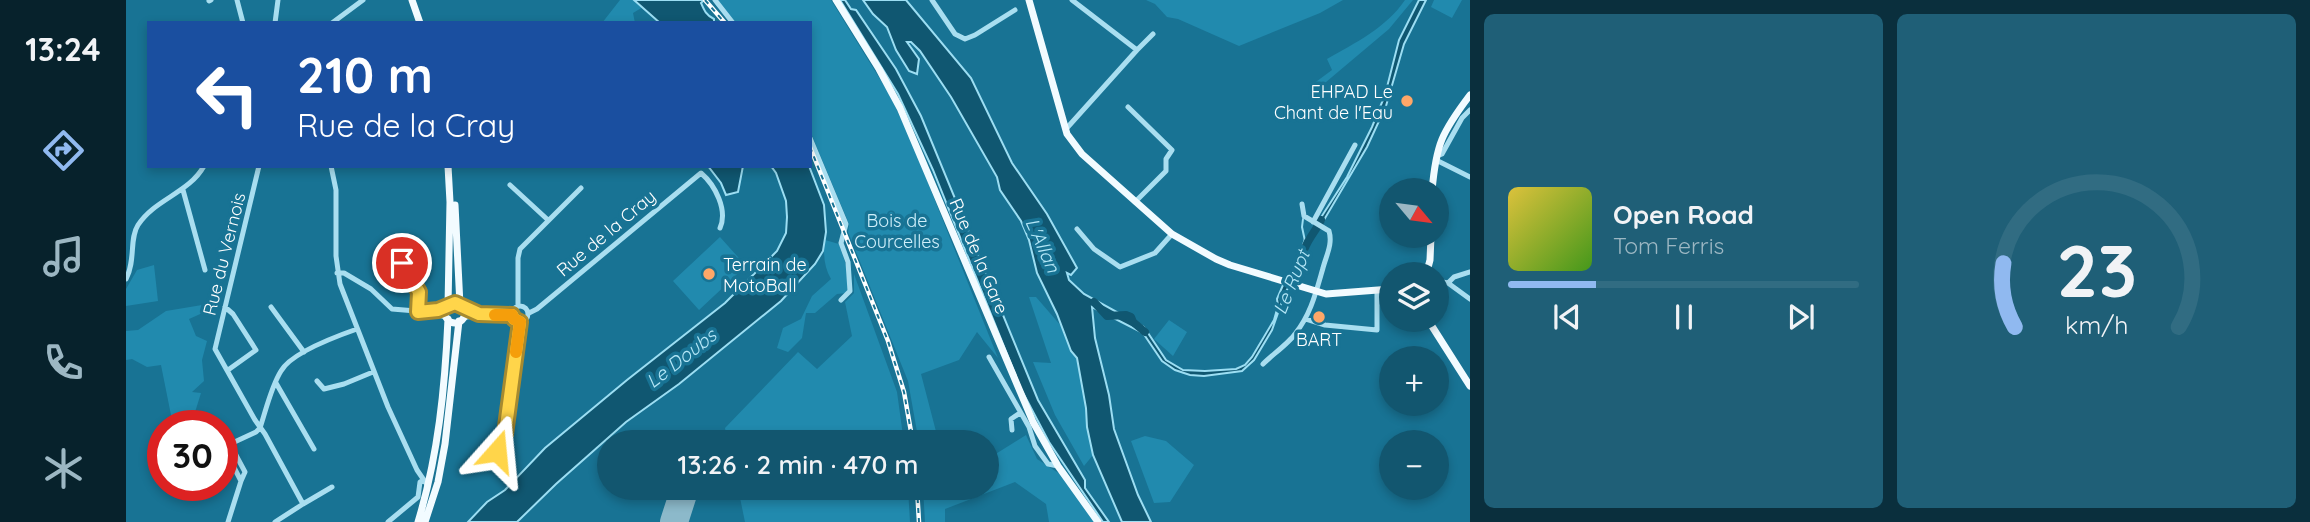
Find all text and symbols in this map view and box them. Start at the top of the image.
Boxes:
text: 13:24 [25,29,101,69]
text: 210 m [297,44,433,105]
icon: left [182,49,273,140]
place label: EHPAD Le Chant de l'Eau [1274,80,1393,124]
marker: EHPAD Le Chant de l'Eau [1399,93,1415,109]
text: Rue de la Cray [297,105,515,145]
icon: directions [39,126,88,175]
north arrow [1379,178,1449,248]
map controls [1379,178,1449,500]
street label: Rue de la Cray [552,185,660,281]
street label: Rue du Vernois [198,190,250,318]
street label: Rue de la Gare [944,195,1014,317]
text: Open Road [1613,198,1754,231]
park label: Bois de Courcelles [854,209,940,253]
water label: L'Allan [1020,214,1066,277]
text: 23 [2056,224,2137,315]
text: Tom Ferris [1613,231,1724,260]
icon: music [39,232,88,281]
pin [372,233,432,293]
icon: arrive [383,244,421,282]
water label: Le Rupt [1267,244,1316,318]
place label: Terrain de MotoBall [723,253,807,297]
button: layers [1379,262,1449,332]
marker: Terrain de MotoBall [701,266,717,282]
icon: previous [1548,298,1586,336]
icon: pause [1665,298,1703,336]
icon: next [1782,298,1820,336]
marker: BART [1311,309,1327,325]
text: km/h [2065,309,2128,340]
water label: Le Doubs [641,322,722,393]
place label: BART [1296,328,1342,351]
icon: phone [39,338,88,387]
button: + [1379,346,1449,416]
speed limit sign: 30 [147,410,238,501]
position arrow [460,414,534,488]
button: − [1379,430,1449,500]
icon: climate [39,444,88,493]
text: 13:26 · 2 min · 470 m [677,448,919,481]

